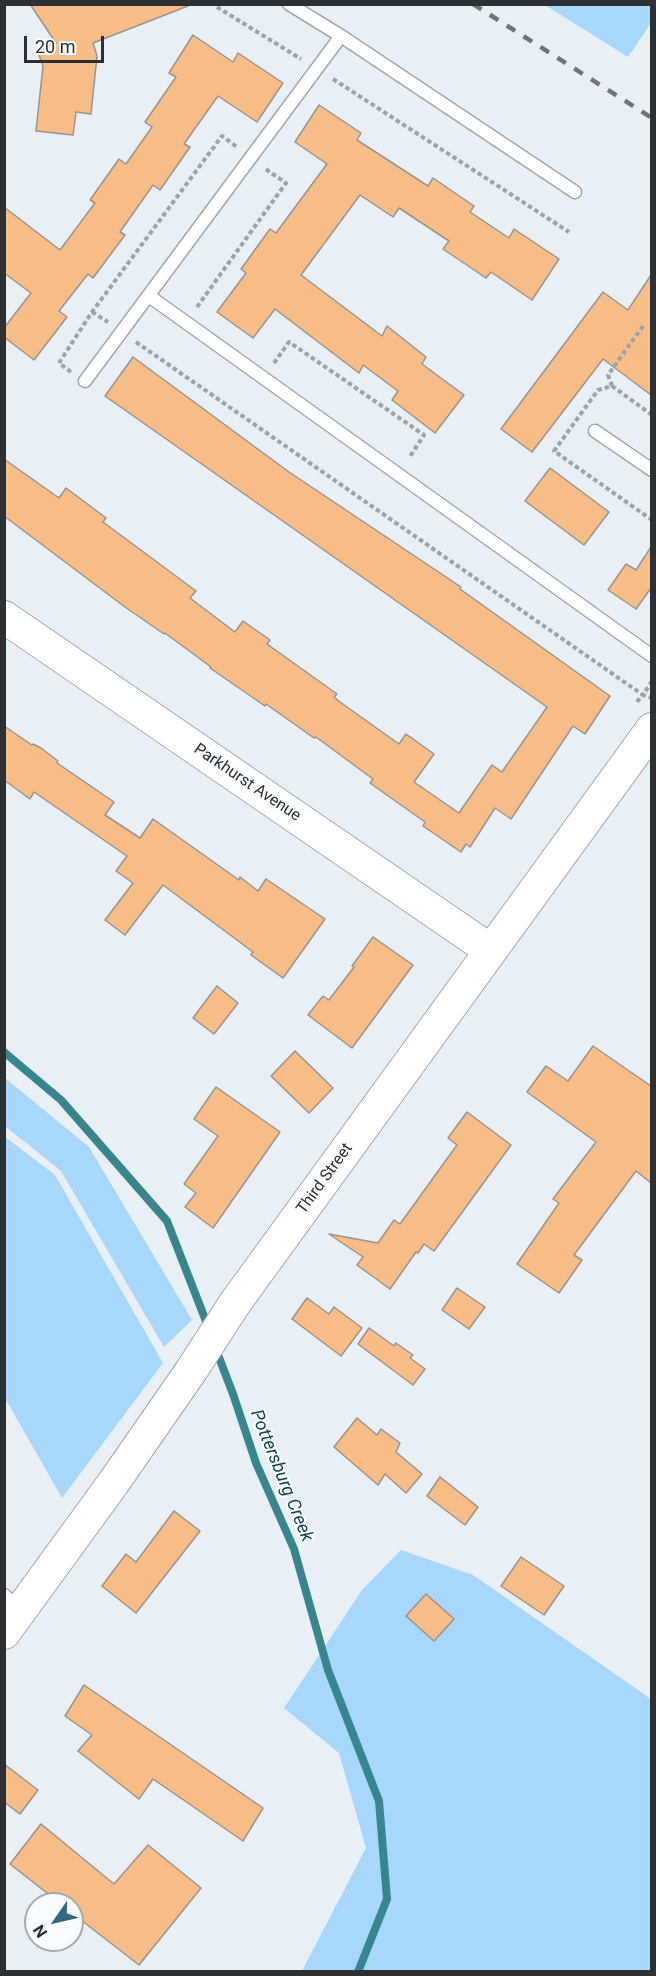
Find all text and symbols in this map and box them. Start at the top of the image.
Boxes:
scale bar [27,24,106,62]
text: 20 m [35,36,75,57]
street label: Parkhurst Avenue [190,740,304,826]
street label: Third Street [293,1140,357,1218]
water label: Pottersburg Creek [245,1407,317,1545]
north arrow [24,1892,84,1952]
text: N [29,1921,51,1941]

